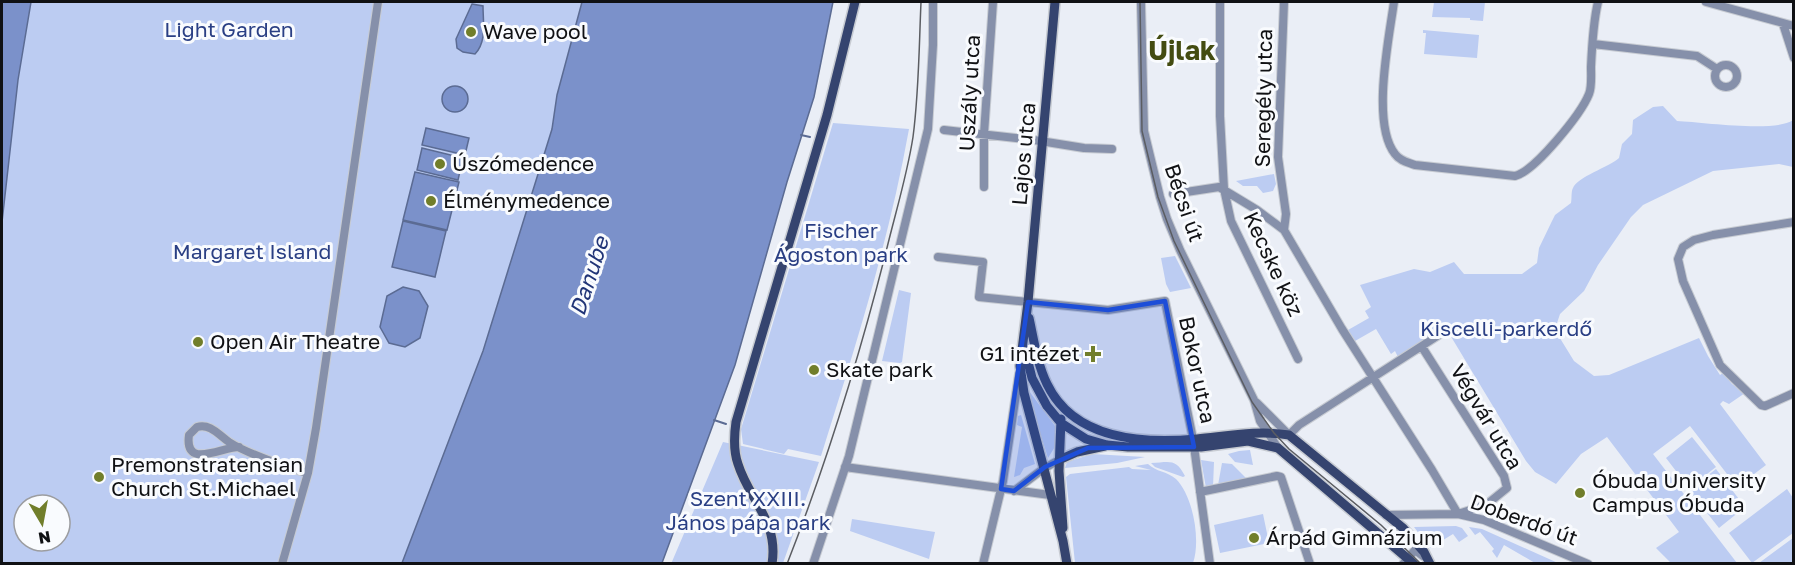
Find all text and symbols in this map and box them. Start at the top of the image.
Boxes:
park label: Light Garden [164,16,294,42]
place label: Wave pool [483,18,587,44]
marker: Wave pool [464,25,478,39]
street label: Seregély utca [1249,28,1277,168]
street label: Uszály utca [953,34,985,152]
district label: Újlak [1148,34,1216,66]
street label: Lajos utca [1006,101,1040,206]
place label: Úszómedence [452,150,594,176]
marker: Úszómedence [433,157,447,171]
street label: Bécsi út [1159,160,1210,245]
place label: Élménymedence [443,187,610,213]
marker: Élménymedence [424,194,438,208]
street label: Kecske köz [1238,207,1309,320]
park label: Fischer Ágoston park [774,217,908,267]
water label: Danube [563,231,615,319]
park label: Margaret Island [173,238,331,264]
street label: Bokor utca [1174,314,1222,426]
park label: Kiscelli-parkerdő [1420,315,1592,341]
place label: Open Air Theatre [210,328,380,354]
marker: Open Air Theatre [191,335,205,349]
place label: G1 intézet [980,340,1080,366]
marker: G1 intézet [1084,345,1102,363]
place label: Skate park [826,356,934,382]
street label: Végvár utca [1445,359,1529,474]
marker: Skate park [807,363,821,377]
place label: Premonstratensian Church St.Michael [111,451,303,501]
place label: Óbuda University Campus Óbuda [1592,467,1766,517]
marker: Premonstratensian Church St.Michael [92,470,106,484]
park label: Szent XXIII. János pápa park [665,485,831,535]
marker: Óbuda University Campus Óbuda [1573,486,1587,500]
street label: Doberdó út [1467,488,1582,550]
north arrow [12,493,72,553]
place label: Árpád Gimnázium [1266,524,1443,550]
text: N [37,527,52,549]
marker: Árpád Gimnázium [1247,531,1261,545]

